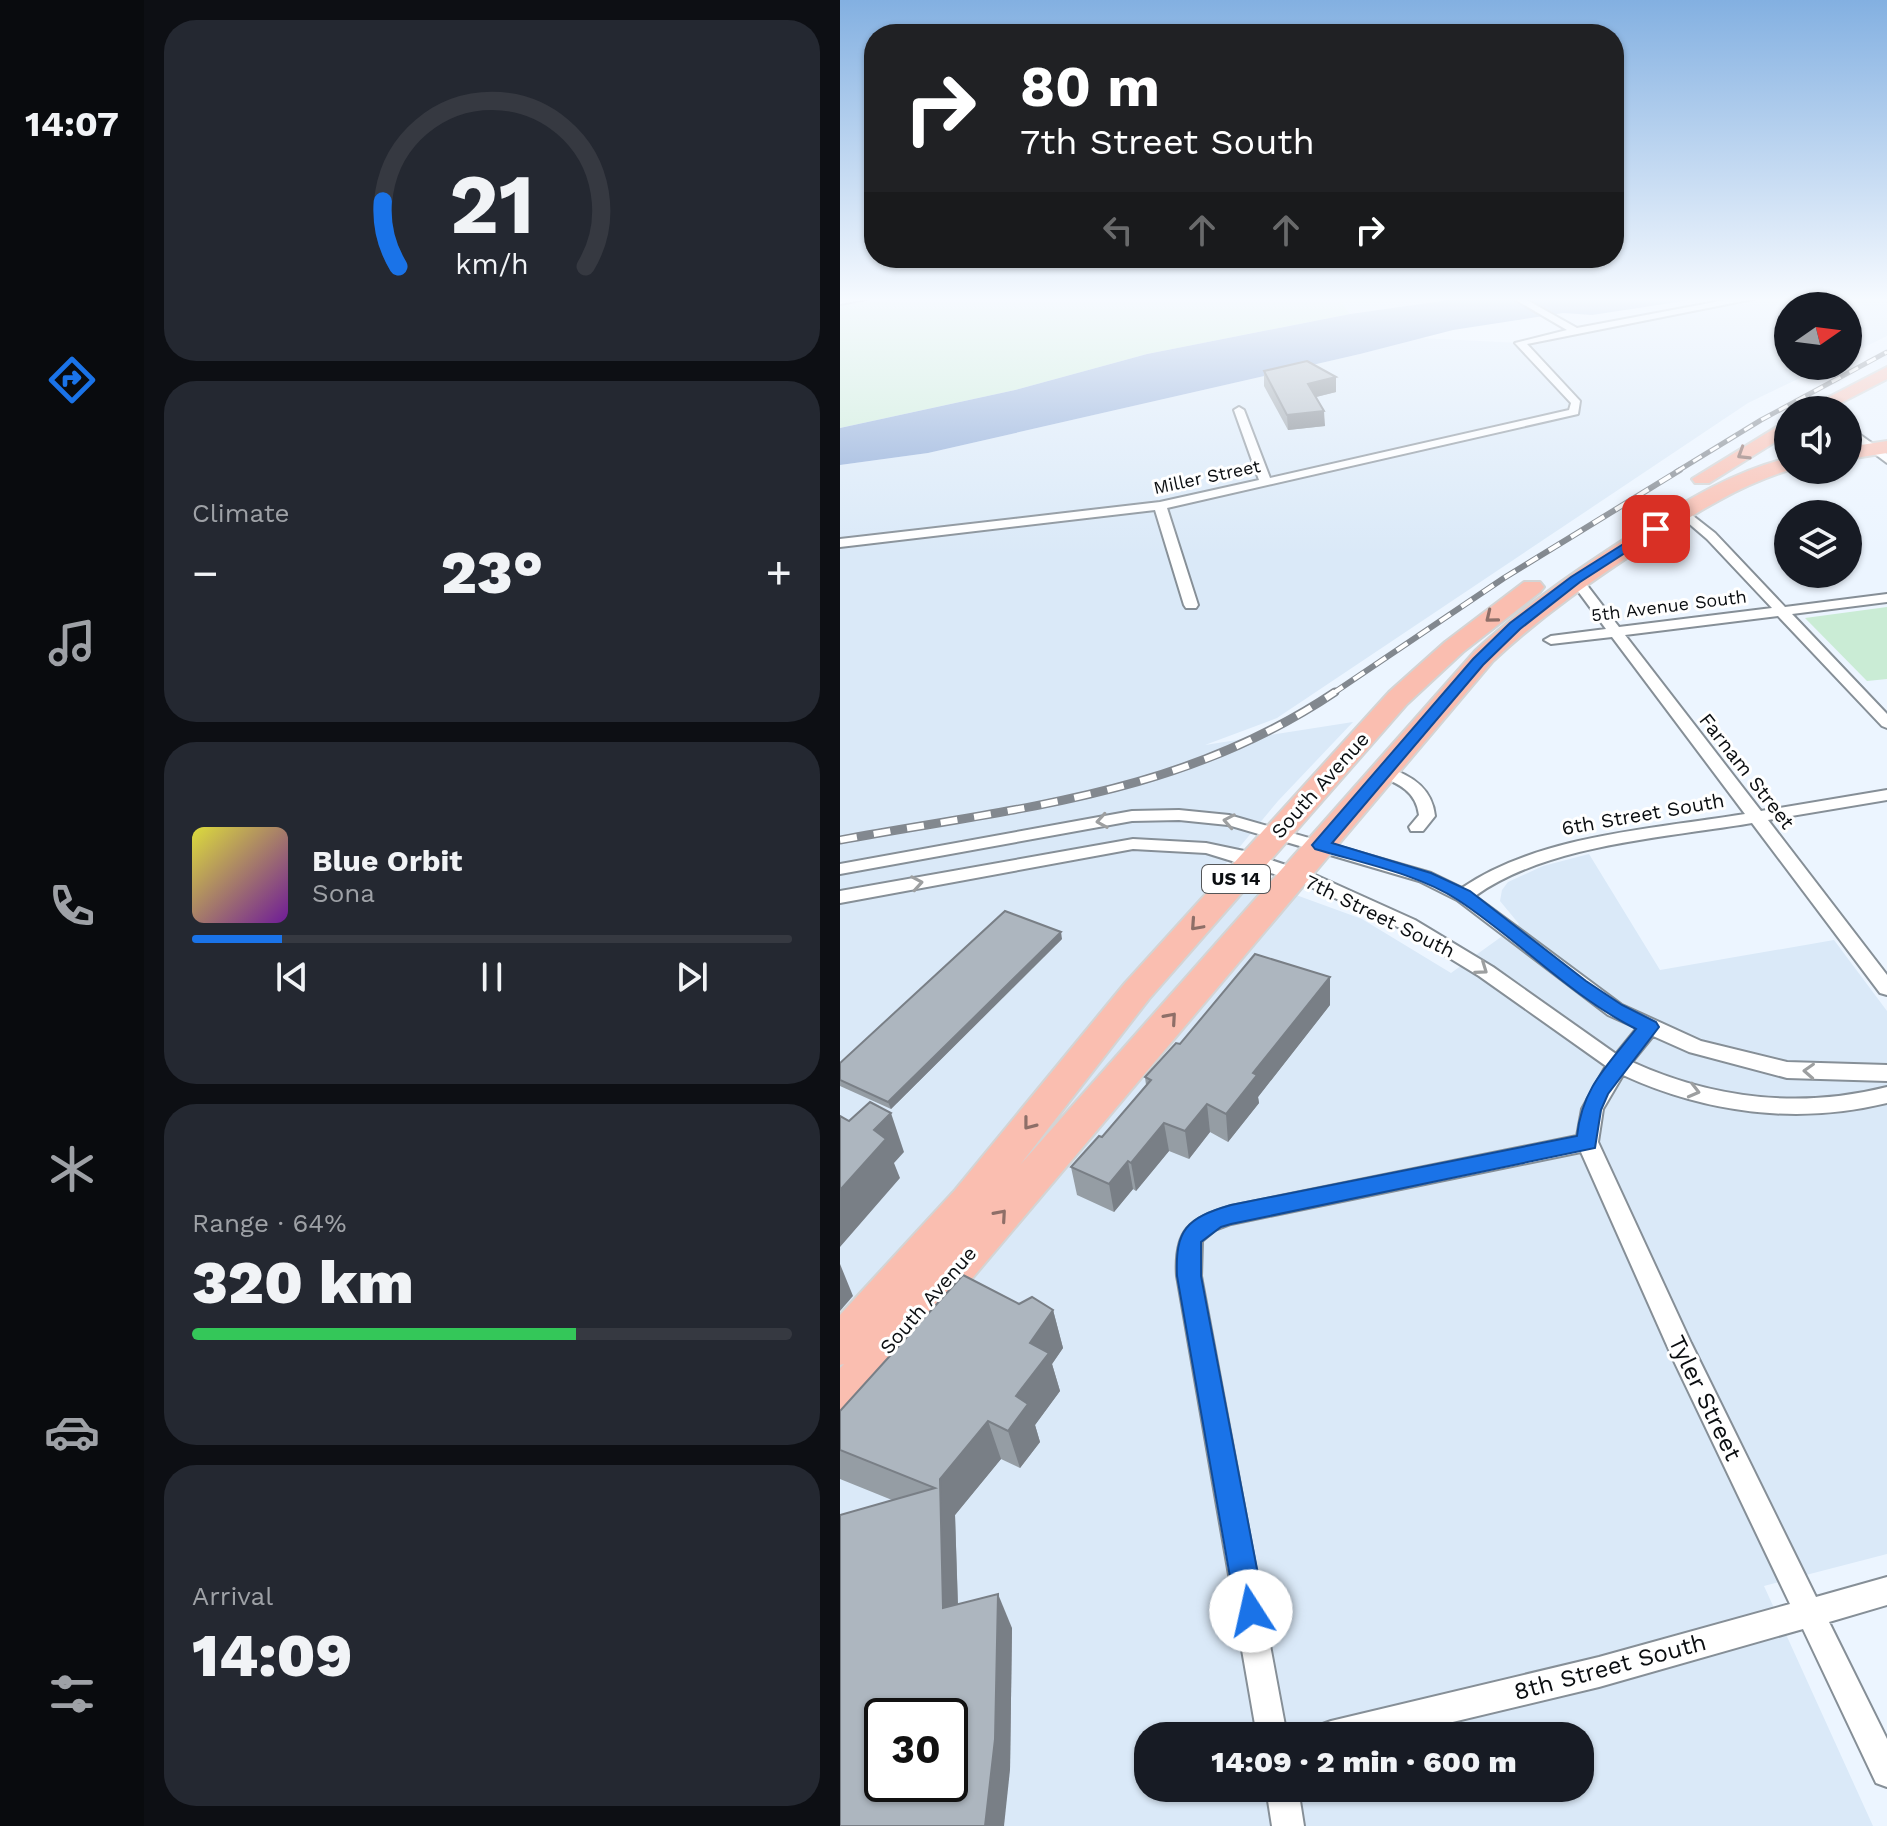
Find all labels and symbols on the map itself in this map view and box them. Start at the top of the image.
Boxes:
north arrow [1774,292,1862,380]
one-way arrow [1737,444,1751,459]
street label: Miller Street [1151,455,1263,498]
pin [1622,495,1690,563]
street label: 5th Avenue South [1590,586,1748,625]
one-way arrow [1485,607,1500,621]
street label: Farnam Street [1694,708,1800,834]
street label: South Avenue [1266,727,1374,843]
street label: 6th Street South [1560,788,1726,840]
one-way arrow [1095,812,1108,829]
one-way arrow [1222,814,1235,831]
road number: US 14 [1202,865,1270,893]
street label: 7th Street South [1301,869,1459,963]
one-way arrow [910,875,923,892]
one-way arrow [1191,915,1205,930]
one-way arrow [1473,959,1487,974]
one-way arrow [1161,1013,1176,1028]
one-way arrow [1802,1063,1815,1080]
one-way arrow [1686,1081,1700,1098]
one-way arrow [1024,1115,1039,1129]
one-way arrow [991,1209,1006,1224]
street label: South Avenue [875,1241,981,1359]
street label: Tyler Street [1663,1331,1747,1465]
position arrow [1209,1569,1293,1653]
street label: 8th Street South [1511,1628,1709,1706]
speed limit sign: 30 [864,1698,968,1802]

